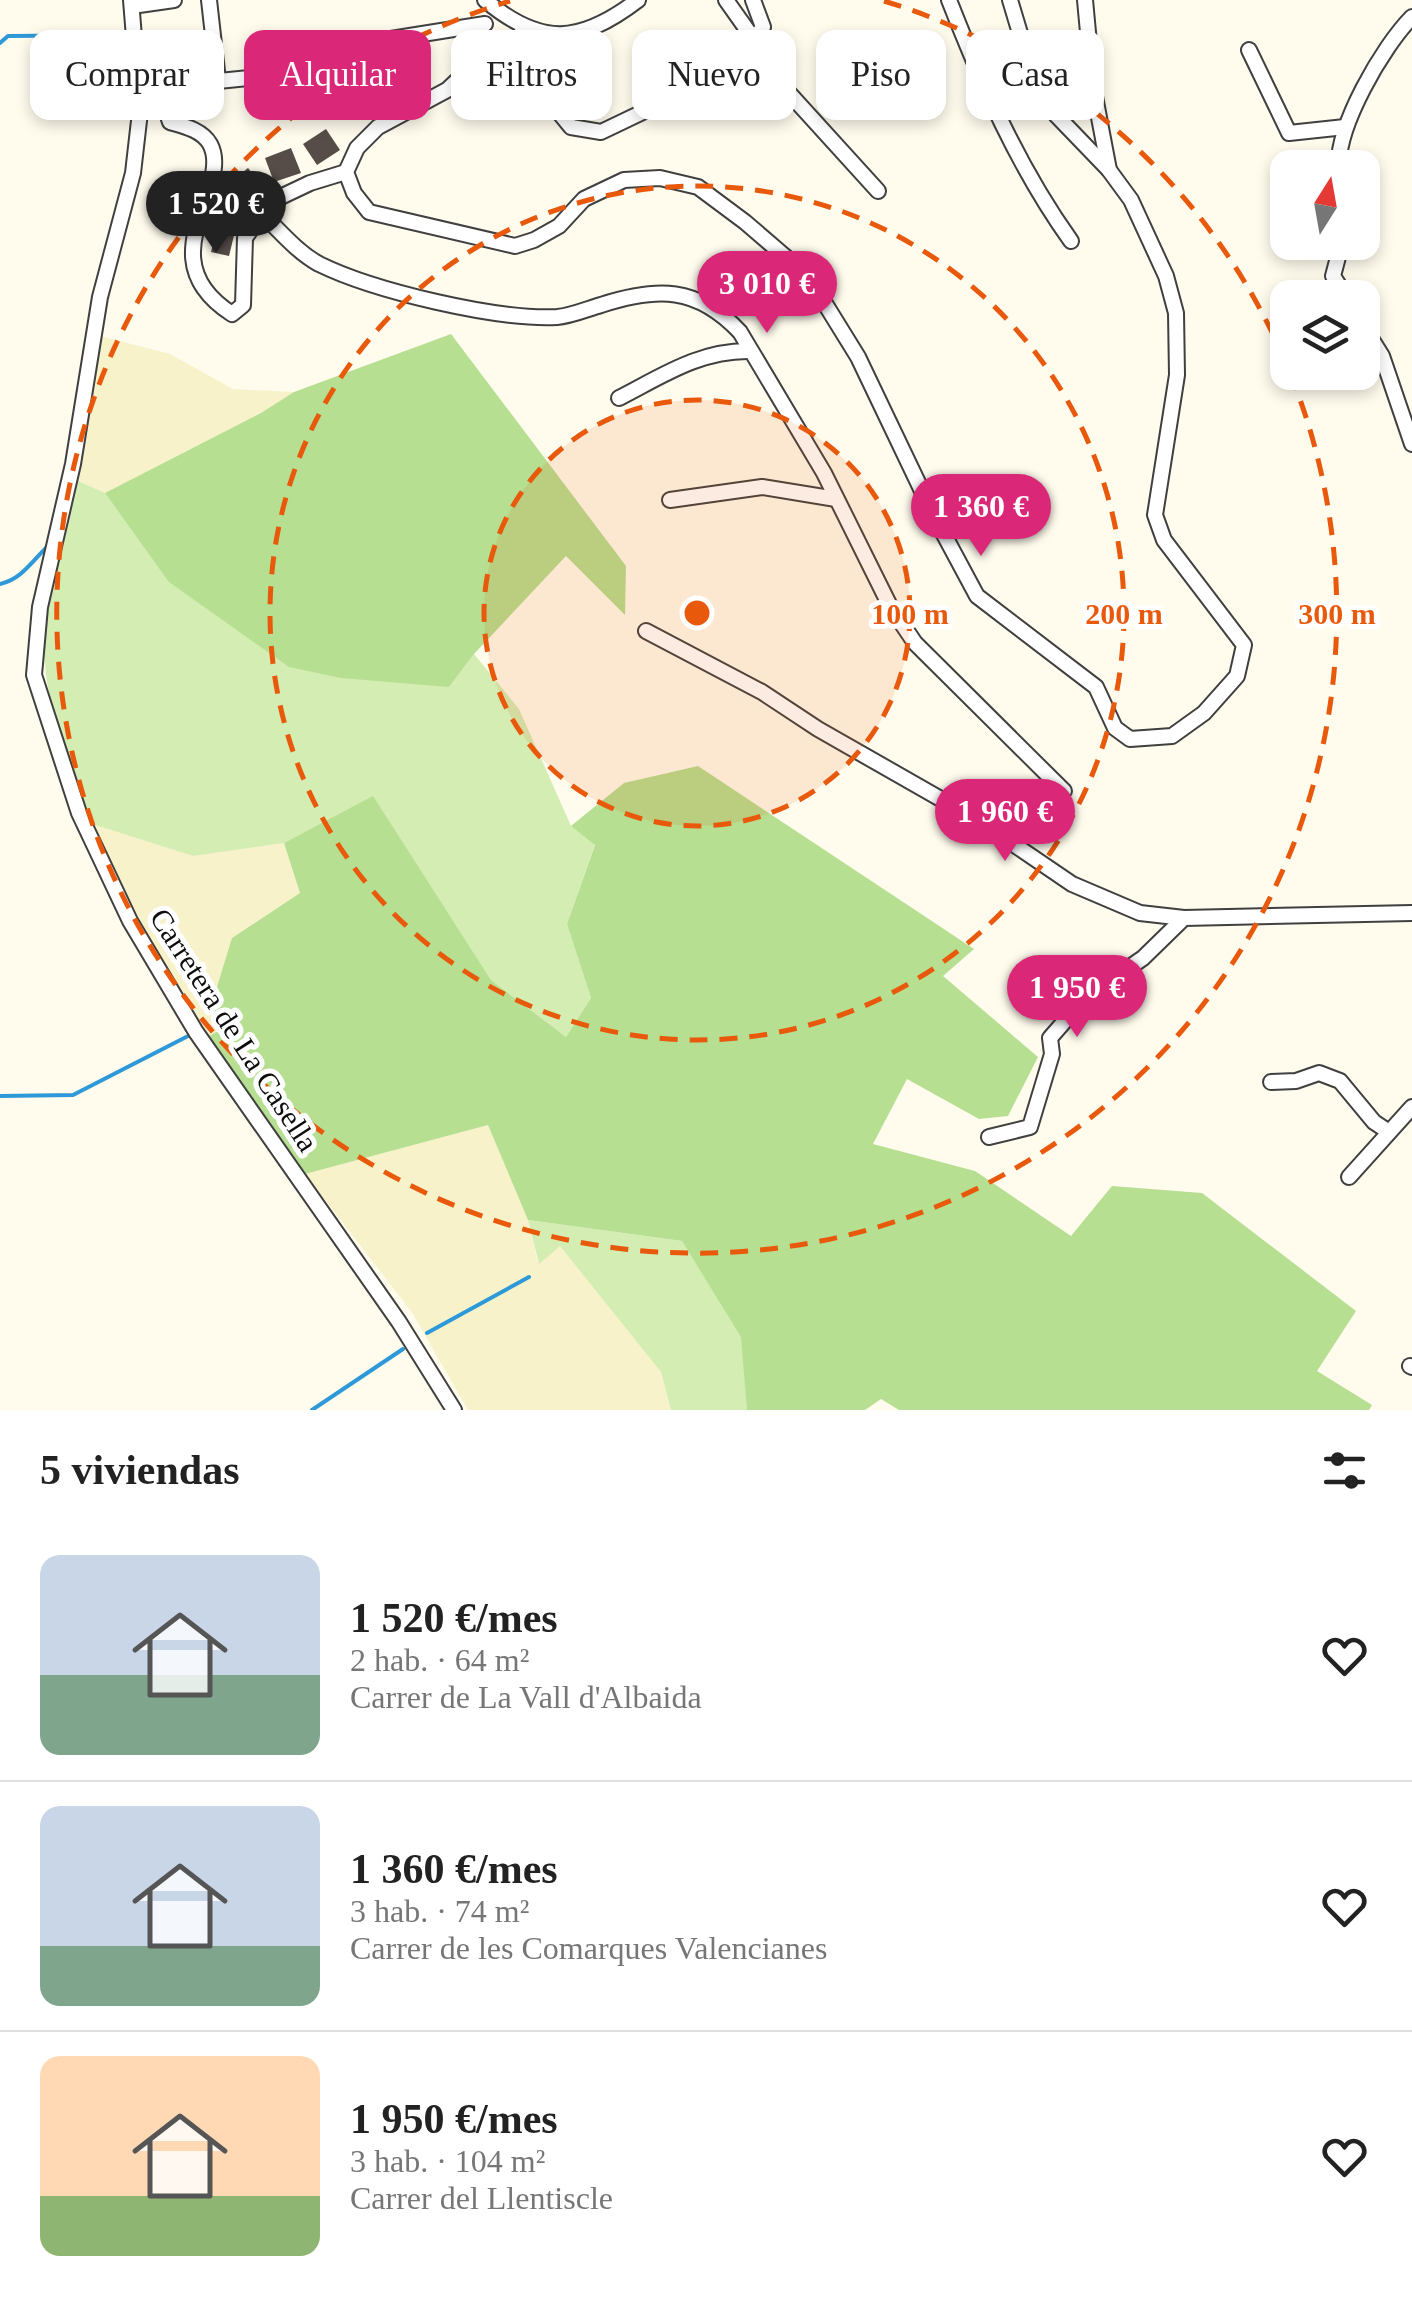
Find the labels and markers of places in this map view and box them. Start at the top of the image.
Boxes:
pin: 1 520 € [124,171,308,256]
pin: 3 010 € [675,251,859,336]
pin: 1 360 € [889,474,1073,559]
centre of rings [679,595,715,631]
pin: 1 960 € [913,779,1097,864]
pin: 1 950 € [985,955,1169,1040]

